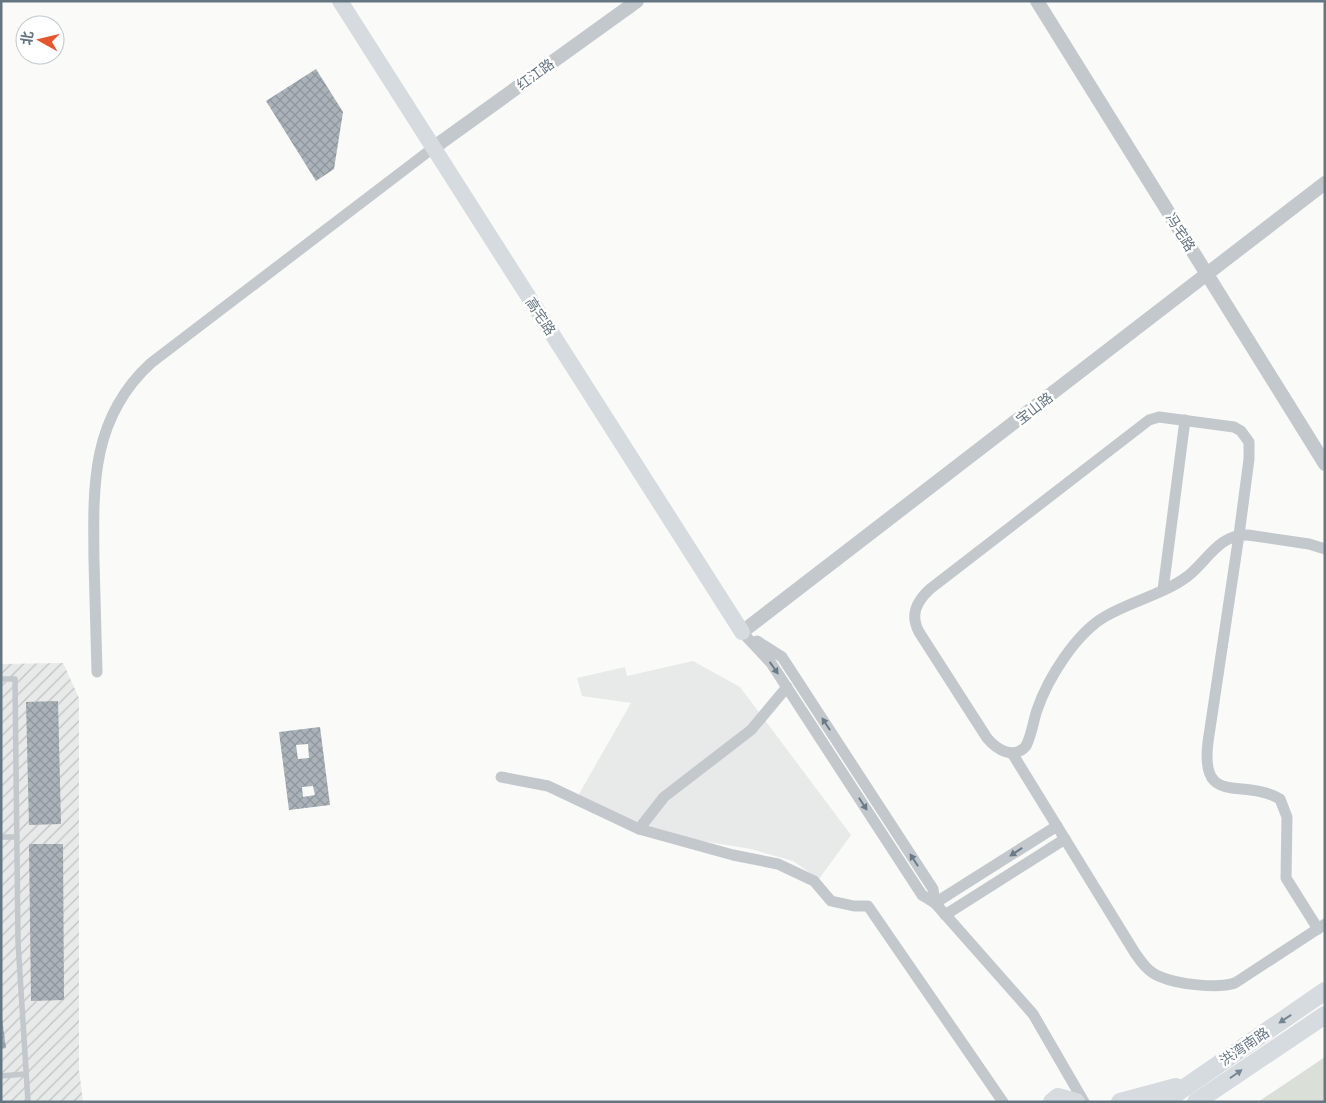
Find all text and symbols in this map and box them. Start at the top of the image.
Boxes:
north arrow [15,15,65,65]
text: 北 [17,30,36,46]
street label: 红江路 [513,55,557,93]
street label: 冯宅路 [1163,210,1199,254]
street label: 高宅路 [522,294,560,338]
street label: 宝山路 [1012,388,1056,428]
one-way arrow [769,661,779,675]
one-way arrow [821,717,830,731]
one-way arrow [858,797,868,811]
one-way arrow [1009,847,1022,857]
one-way arrow [909,854,919,867]
one-way arrow [1278,1014,1291,1024]
street label: 洪湾南路 [1216,1023,1272,1069]
one-way arrow [1229,1069,1243,1079]

